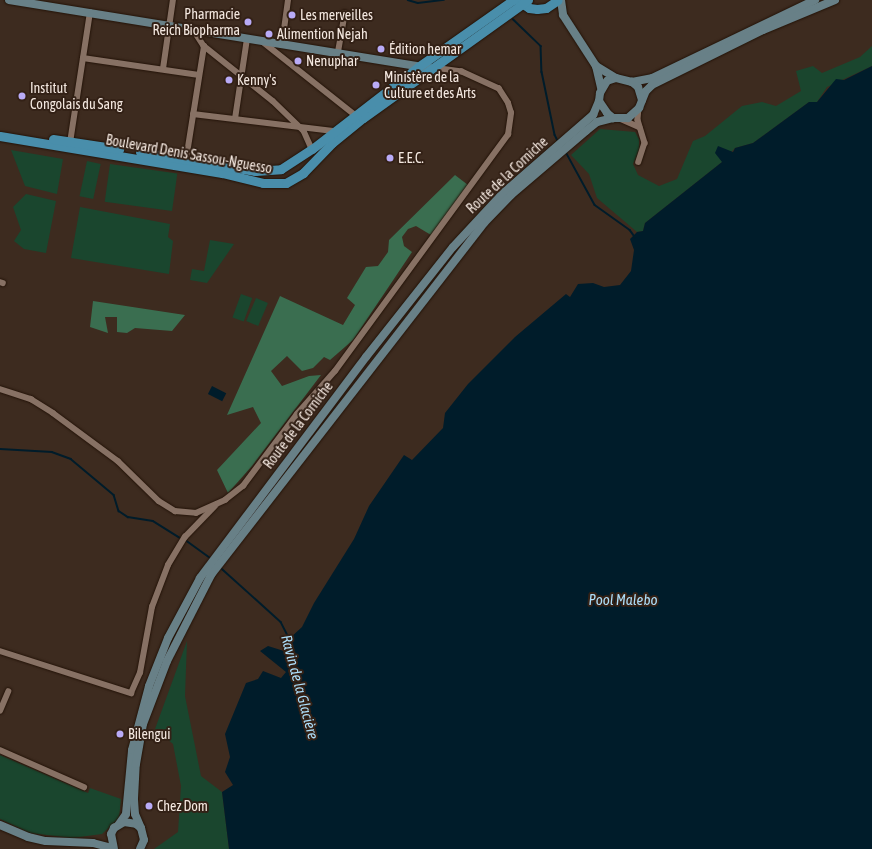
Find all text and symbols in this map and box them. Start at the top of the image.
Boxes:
place label: Pharmacie Reich Biopharma [152,6,240,38]
place label: Les merveilles [300,7,373,23]
marker: Les merveilles [287,10,297,20]
marker: Pharmacie Reich Biopharma [243,17,253,27]
place label: Alimention Nejah [277,26,368,42]
marker: Alimention Nejah [264,29,274,39]
place label: Édition hemar [389,41,461,57]
marker: Édition hemar [376,44,386,54]
place label: Nenuphar [306,53,358,69]
marker: Nenuphar [293,56,303,66]
place label: Ministère de la Culture et des Arts [384,69,476,102]
place label: Kenny's [237,72,277,88]
marker: Kenny's [224,75,234,85]
place label: Institut Congolais du Sang [30,80,123,112]
marker: Ministère de la Culture et des Arts [371,80,381,90]
marker: Institut Congolais du Sang [17,91,27,101]
street label: Boulevard Denis Sassou-Nguesso [105,131,273,177]
street label: Route de la Corniche [463,133,551,217]
place label: E.E.C. [398,150,424,166]
marker: E.E.C. [385,153,395,163]
street label: Route de la Corniche [260,378,336,472]
water label: Pool Malebo [588,591,658,609]
water label: Ravin de la Glacière [277,633,323,741]
place label: Bilengui [128,726,171,742]
marker: Bilengui [115,729,125,739]
place label: Chez Dom [157,798,208,814]
marker: Chez Dom [144,801,154,811]

